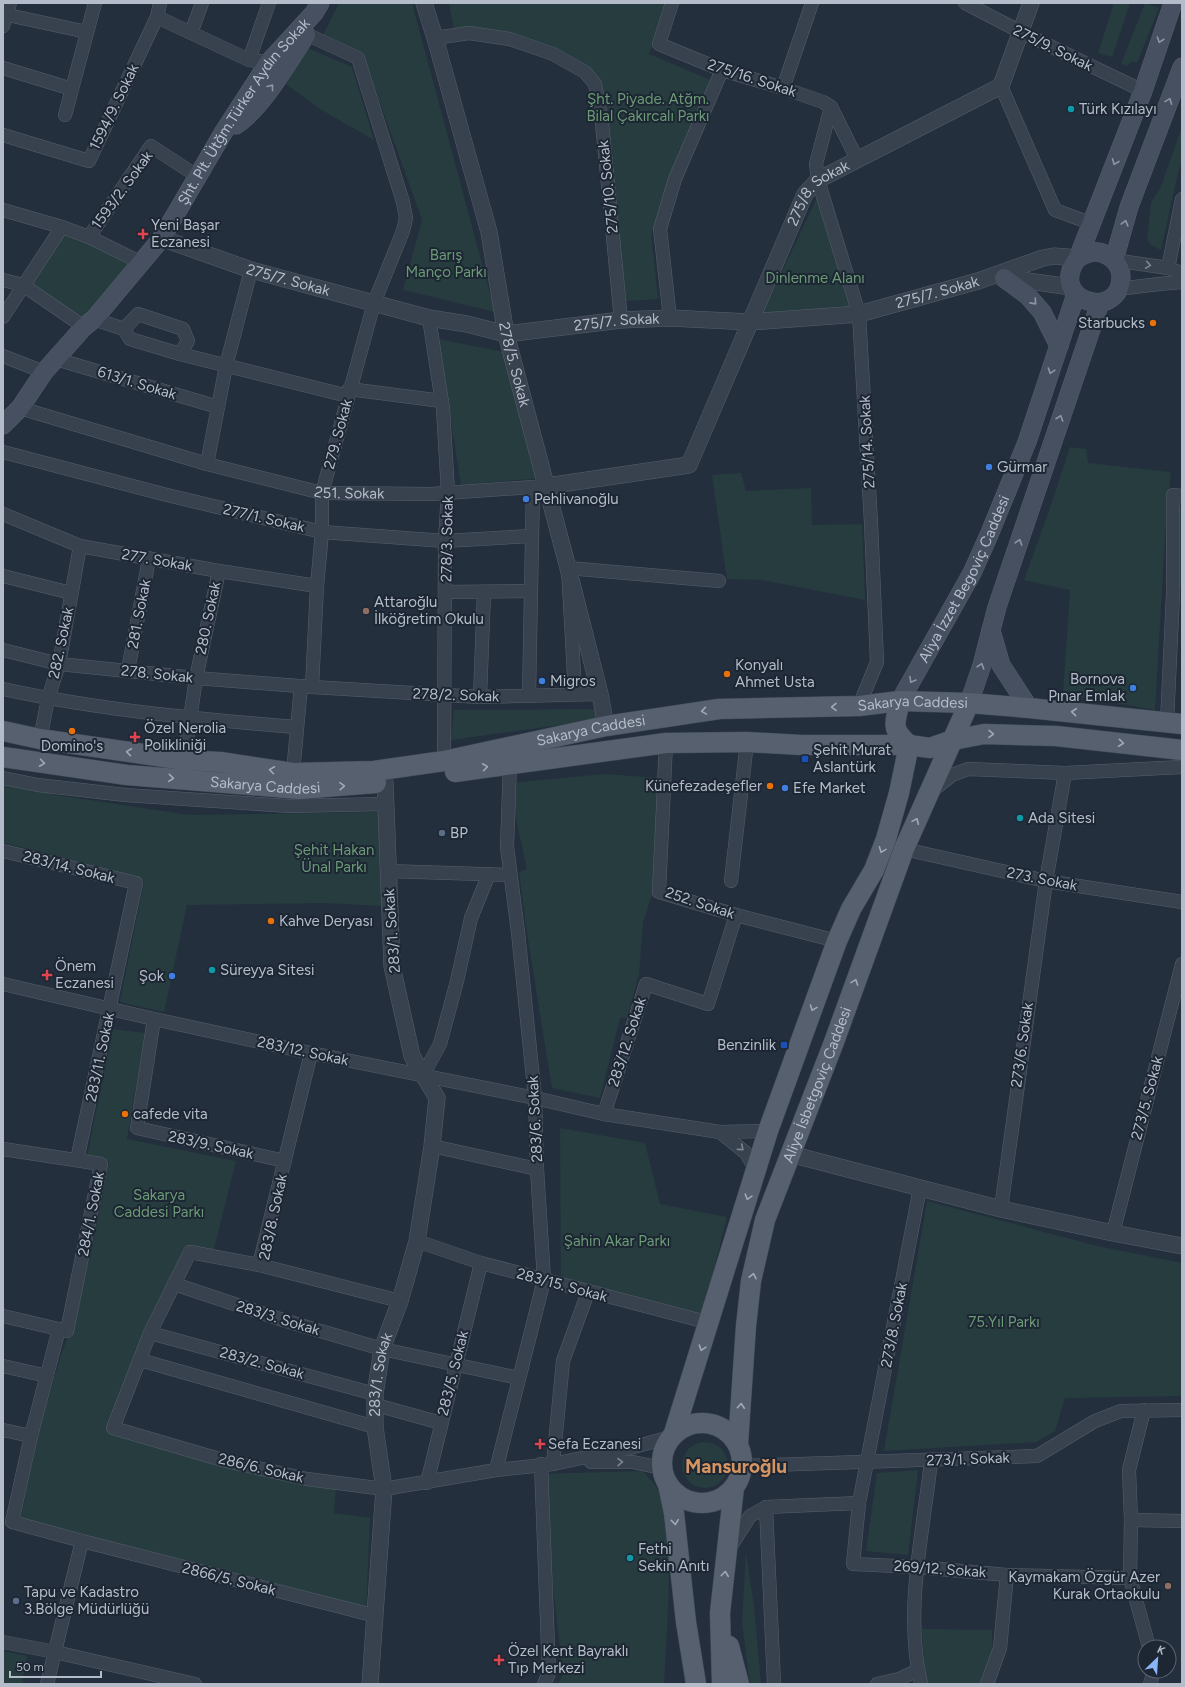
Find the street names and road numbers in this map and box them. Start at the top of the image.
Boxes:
street label: Şht. Plt. Ütğm.Türker Aydın Sokak [174,14,314,208]
street label: 275/9. Sokak [1010,21,1096,75]
street label: 275/16. Sokak [705,55,799,101]
street label: 1594/9. Sokak [85,60,143,153]
street label: 275/10. Sokak [594,139,622,234]
street label: 1593/2. Sokak [88,147,157,233]
street label: 275/8. Sokak [783,156,853,229]
street label: 275/7. Sokak [244,260,333,300]
street label: 275/7. Sokak [893,272,982,312]
street label: 275/7. Sokak [573,309,661,335]
street label: 278/5. Sokak [495,321,534,410]
street label: 613/1. Sokak [95,362,179,404]
street label: 275/14. Sokak [856,394,878,489]
street label: 279. Sokak [320,396,356,471]
street label: 251. Sokak [312,482,385,503]
street label: Aliya İzzet Begoviç Caddesi [914,493,1013,666]
street label: 278/3. Sokak [437,495,457,582]
street label: 277/1. Sokak [221,500,307,536]
street label: 277. Sokak [120,545,194,575]
street label: 281. Sokak [123,577,155,650]
street label: 280. Sokak [192,579,225,656]
street label: 282. Sokak [45,605,78,680]
street label: 278. Sokak [120,661,195,687]
street label: 278/2. Sokak [412,684,500,706]
street label: Sakarya Caddesi [857,692,968,715]
street label: Sakarya Caddesi [535,711,646,750]
street label: Sakarya Caddesi [209,773,321,798]
street label: 283/14. Sokak [21,847,117,887]
street label: 273. Sokak [1005,863,1079,895]
street label: 252. Sokak [663,883,738,923]
street label: 283/1. Sokak [380,887,404,974]
street label: 283/12. Sokak [604,994,650,1089]
street label: 273/6. Sokak [1007,1001,1037,1089]
street label: Aliye İsbetgoviç Caddesi [779,1004,855,1165]
street label: 283/11. Sokak [82,1010,118,1103]
street label: 283/12. Sokak [256,1033,351,1070]
street label: 273/5. Sokak [1127,1054,1167,1142]
street label: 283/6. Sokak [524,1074,546,1163]
street label: 283/9. Sokak [167,1127,256,1163]
street label: 284/1. Sokak [74,1170,108,1258]
street label: 283/8. Sokak [255,1172,291,1262]
street label: 283/15. Sokak [515,1264,610,1306]
street label: 273/8. Sokak [877,1280,911,1369]
street label: 283/3. Sokak [234,1297,323,1339]
street label: 283/5. Sokak [434,1328,472,1417]
street label: 283/1. Sokak [366,1330,397,1416]
street label: 283/2. Sokak [218,1343,307,1383]
street label: 286/6. Sokak [216,1449,306,1487]
street label: 273/1. Sokak [926,1449,1011,1469]
street label: 269/12. Sokak [893,1557,988,1581]
street label: 2866/5. Sokak [180,1559,278,1599]

